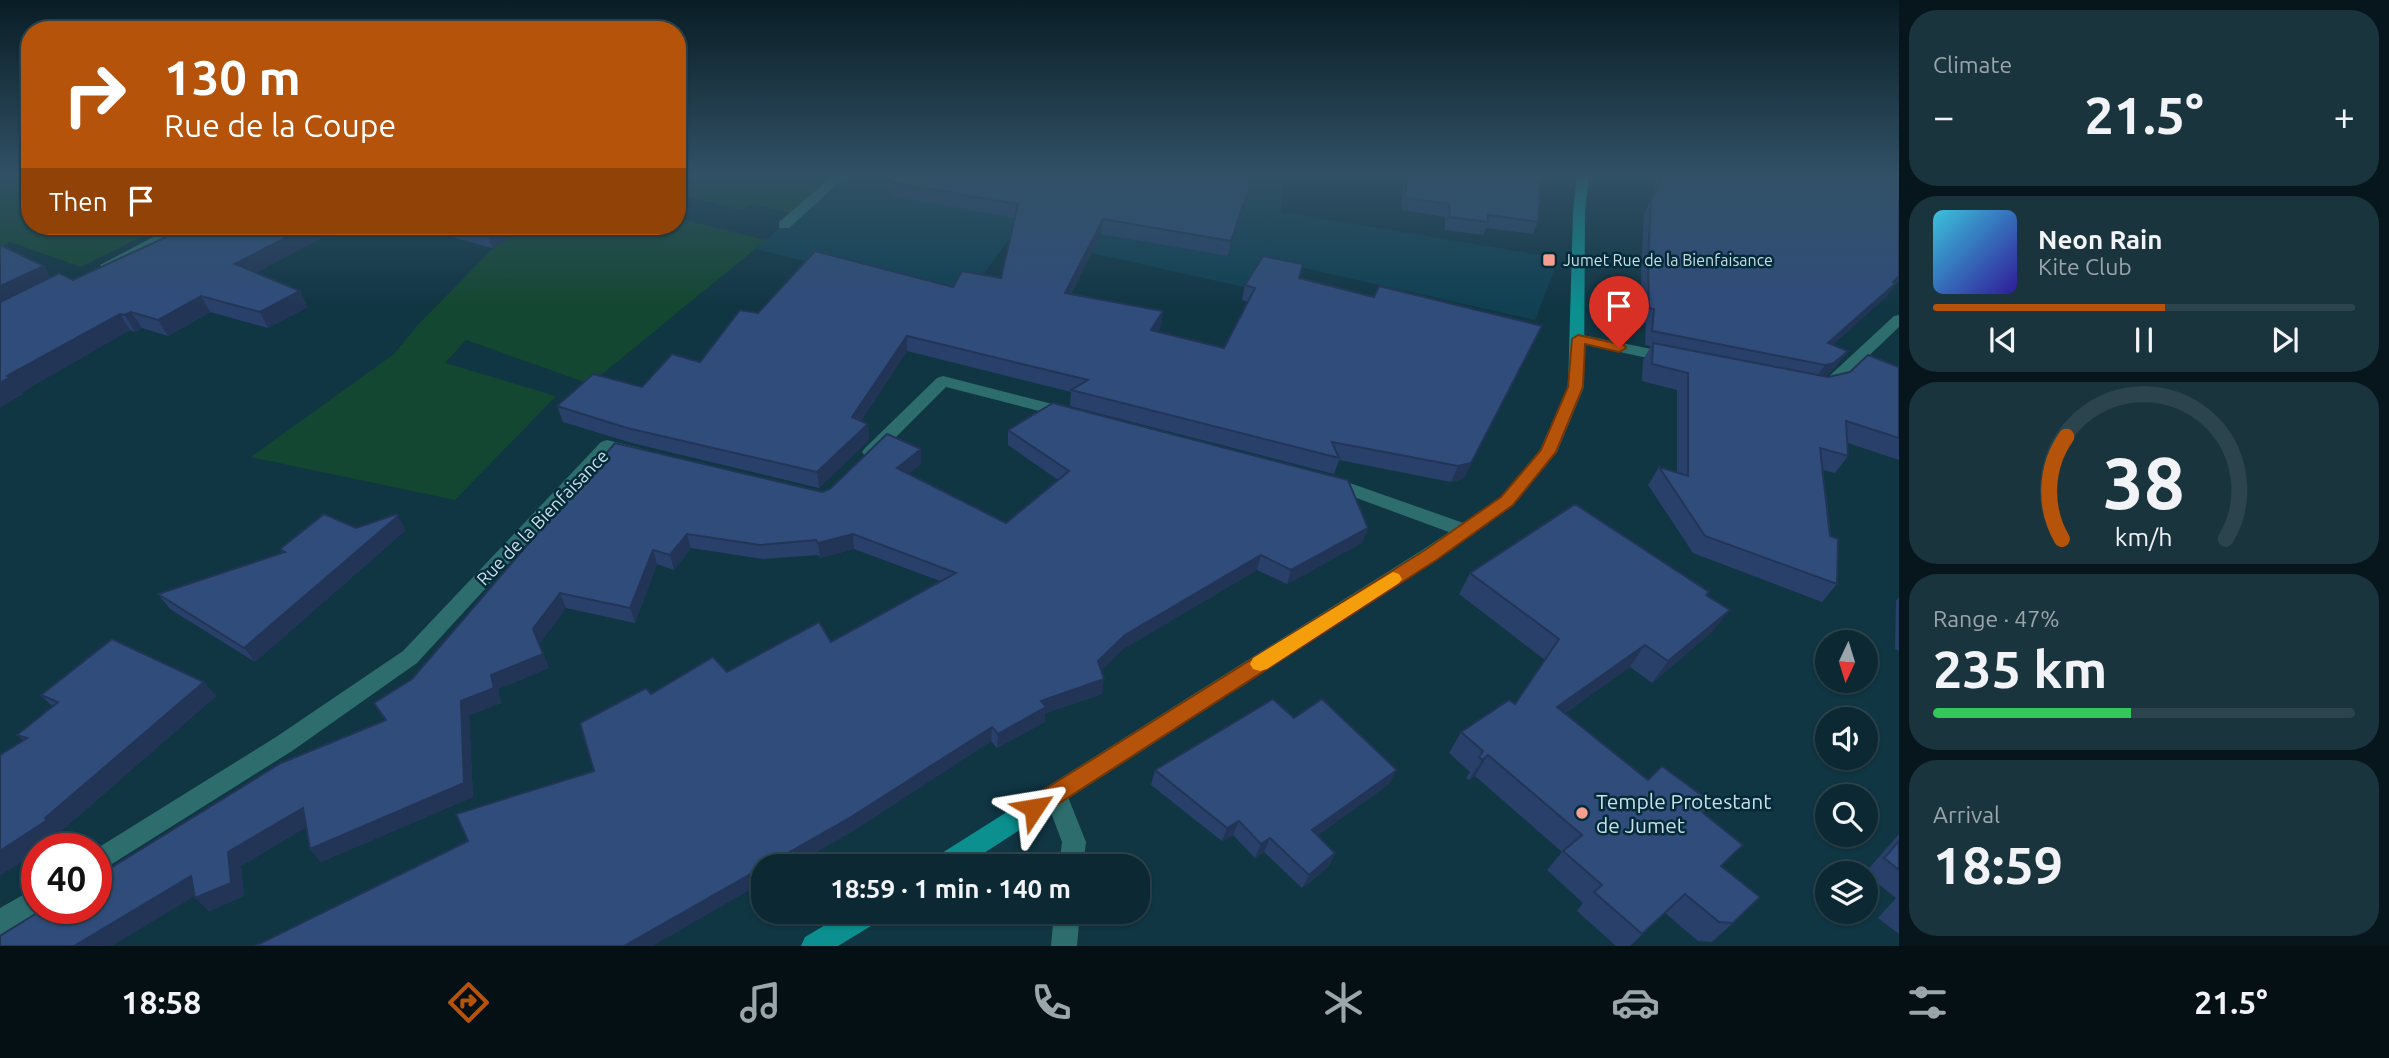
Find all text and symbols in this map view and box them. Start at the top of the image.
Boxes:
icon: right [49,49,140,140]
text: 130 m [164,49,301,104]
text: Climate [1933,52,2012,77]
text: 21.5° [2084,86,2204,144]
text: − [1933,95,1954,137]
text: + [2334,95,2355,137]
text: Rue de la Coupe [164,107,396,143]
icon: arrive [122,182,160,220]
text: Then [49,187,108,216]
text: Neon Rain [2038,225,2163,254]
place label: Jumet Rue de la Bienfaisance [1563,251,1773,269]
marker: Jumet Rue de la Bienfaisance [1541,252,1557,268]
text: Kite Club [2038,254,2132,279]
pin [1589,276,1649,348]
icon: arrive [1600,287,1638,325]
icon: previous [1984,321,2022,359]
icon: pause [2125,321,2163,359]
icon: next [2266,321,2304,359]
text: 38 [2103,441,2185,523]
street label: Rue de la Bienfaisance [472,445,612,589]
text: km/h [2115,523,2173,551]
text: Range · 47% [1933,606,2060,631]
north arrow [1815,630,1878,693]
map controls [1815,630,1878,924]
text: 235 km [1933,640,2107,698]
button: sound [1815,707,1878,770]
position arrow [997,771,1071,845]
button: search [1815,784,1878,847]
place label: Temple Protestant de Jumet [1596,789,1772,837]
text: Arrival [1933,802,2000,827]
marker: Temple Protestant de Jumet [1574,805,1590,821]
speed limit sign: 40 [21,833,112,924]
text: 18:59 [1933,836,2063,894]
button: layers [1815,861,1878,924]
text: 18:59 · 1 min · 140 m [830,874,1071,903]
icon: directions [444,978,493,1027]
icon: music [736,978,785,1027]
icon: phone [1027,978,1076,1027]
icon: climate [1319,978,1368,1027]
icon: car [1611,978,1660,1027]
icon: filters [1903,978,1952,1027]
text: 18:58 [121,984,201,1020]
text: 21.5° [2194,984,2268,1020]

